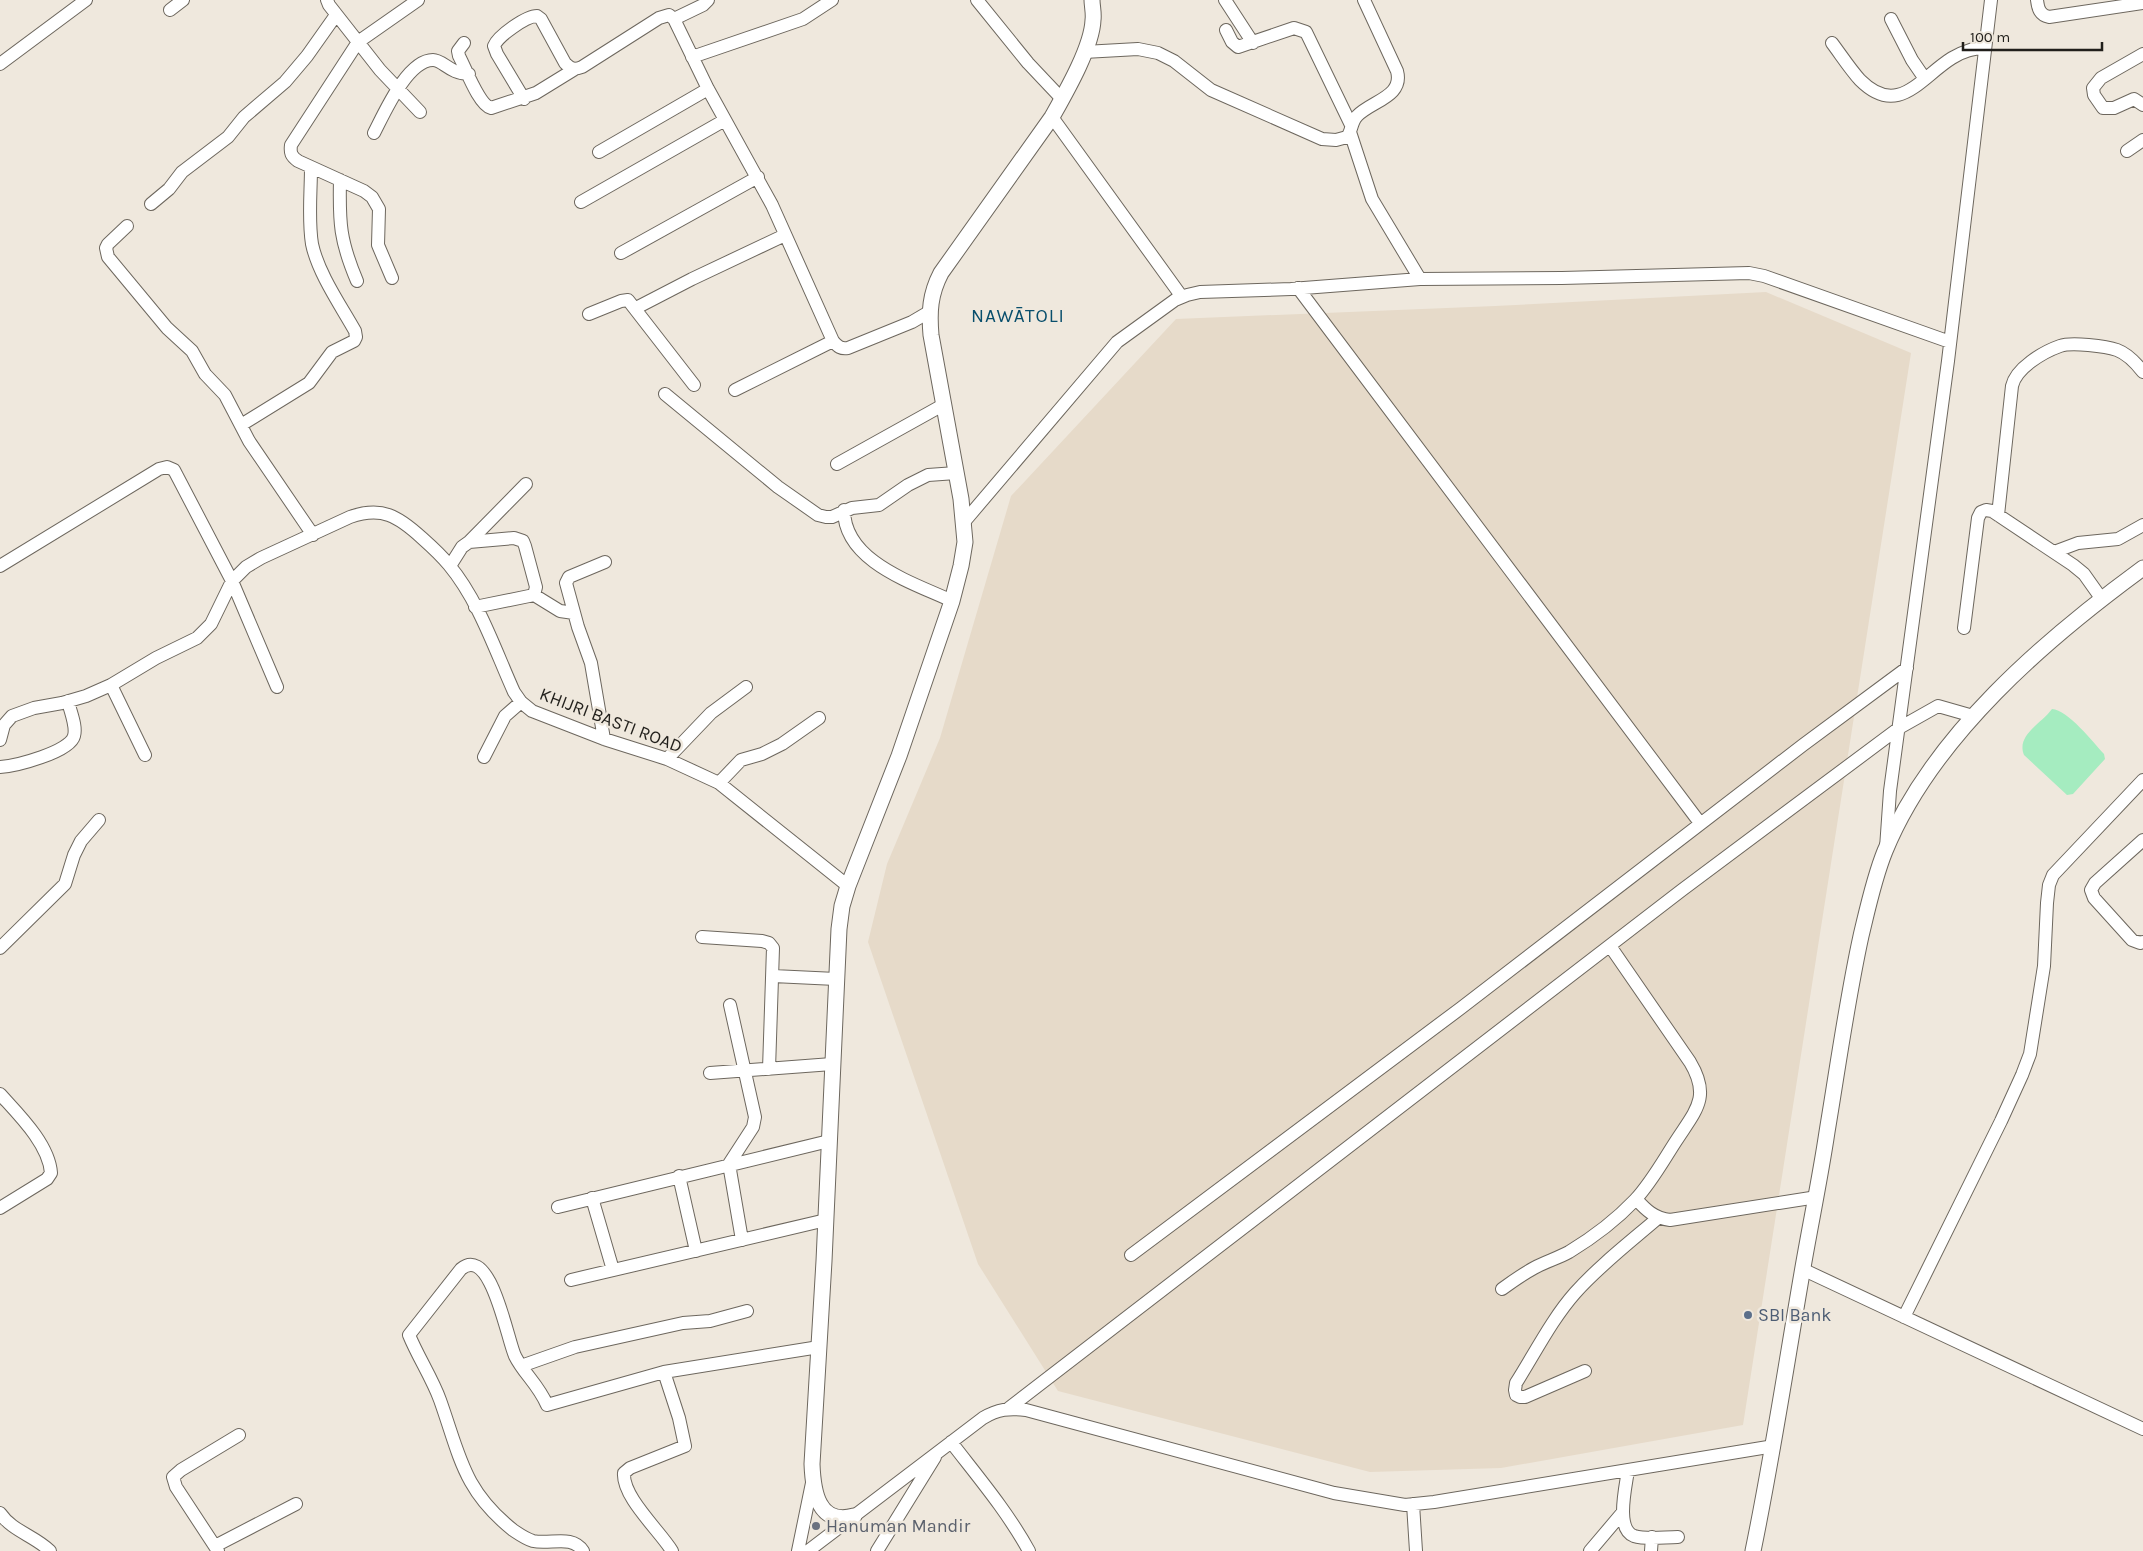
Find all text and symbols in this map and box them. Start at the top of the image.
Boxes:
scale bar [1963,20,2102,52]
text: 100 m [1970,28,2010,46]
district label: NAWĀTOLI [971,305,1065,327]
street label: KHIJRI BASTI ROAD [536,683,686,757]
place label: SBI Bank [1758,1304,1832,1326]
marker: SBI Bank [1742,1309,1754,1321]
place label: Hanuman Mandir [826,1515,971,1537]
marker: Hanuman Mandir [810,1520,822,1532]

